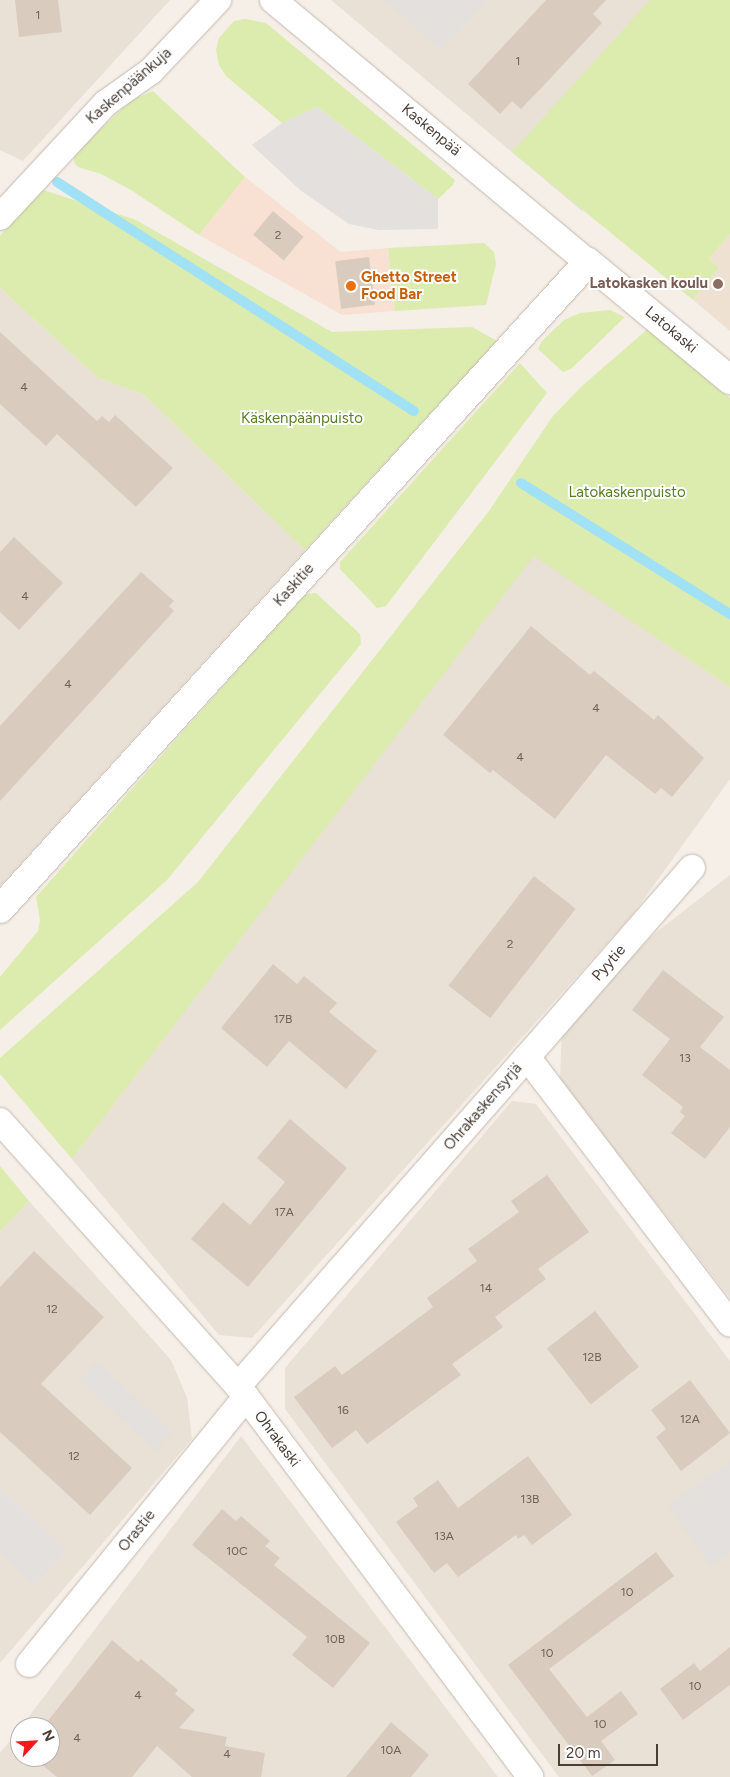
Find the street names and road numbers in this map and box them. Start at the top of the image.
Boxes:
street label: Kaskenpäänkuja [83,44,175,128]
street label: Kaskenpää [398,100,464,160]
street label: Latokaski [641,303,701,357]
street label: Kaskitie [270,560,318,610]
street label: Pyytie [588,941,630,985]
street label: Ohrakaskensyrjä [440,1060,526,1154]
street label: Ohrakaski [250,1408,304,1470]
street label: Orastie [115,1506,159,1556]

